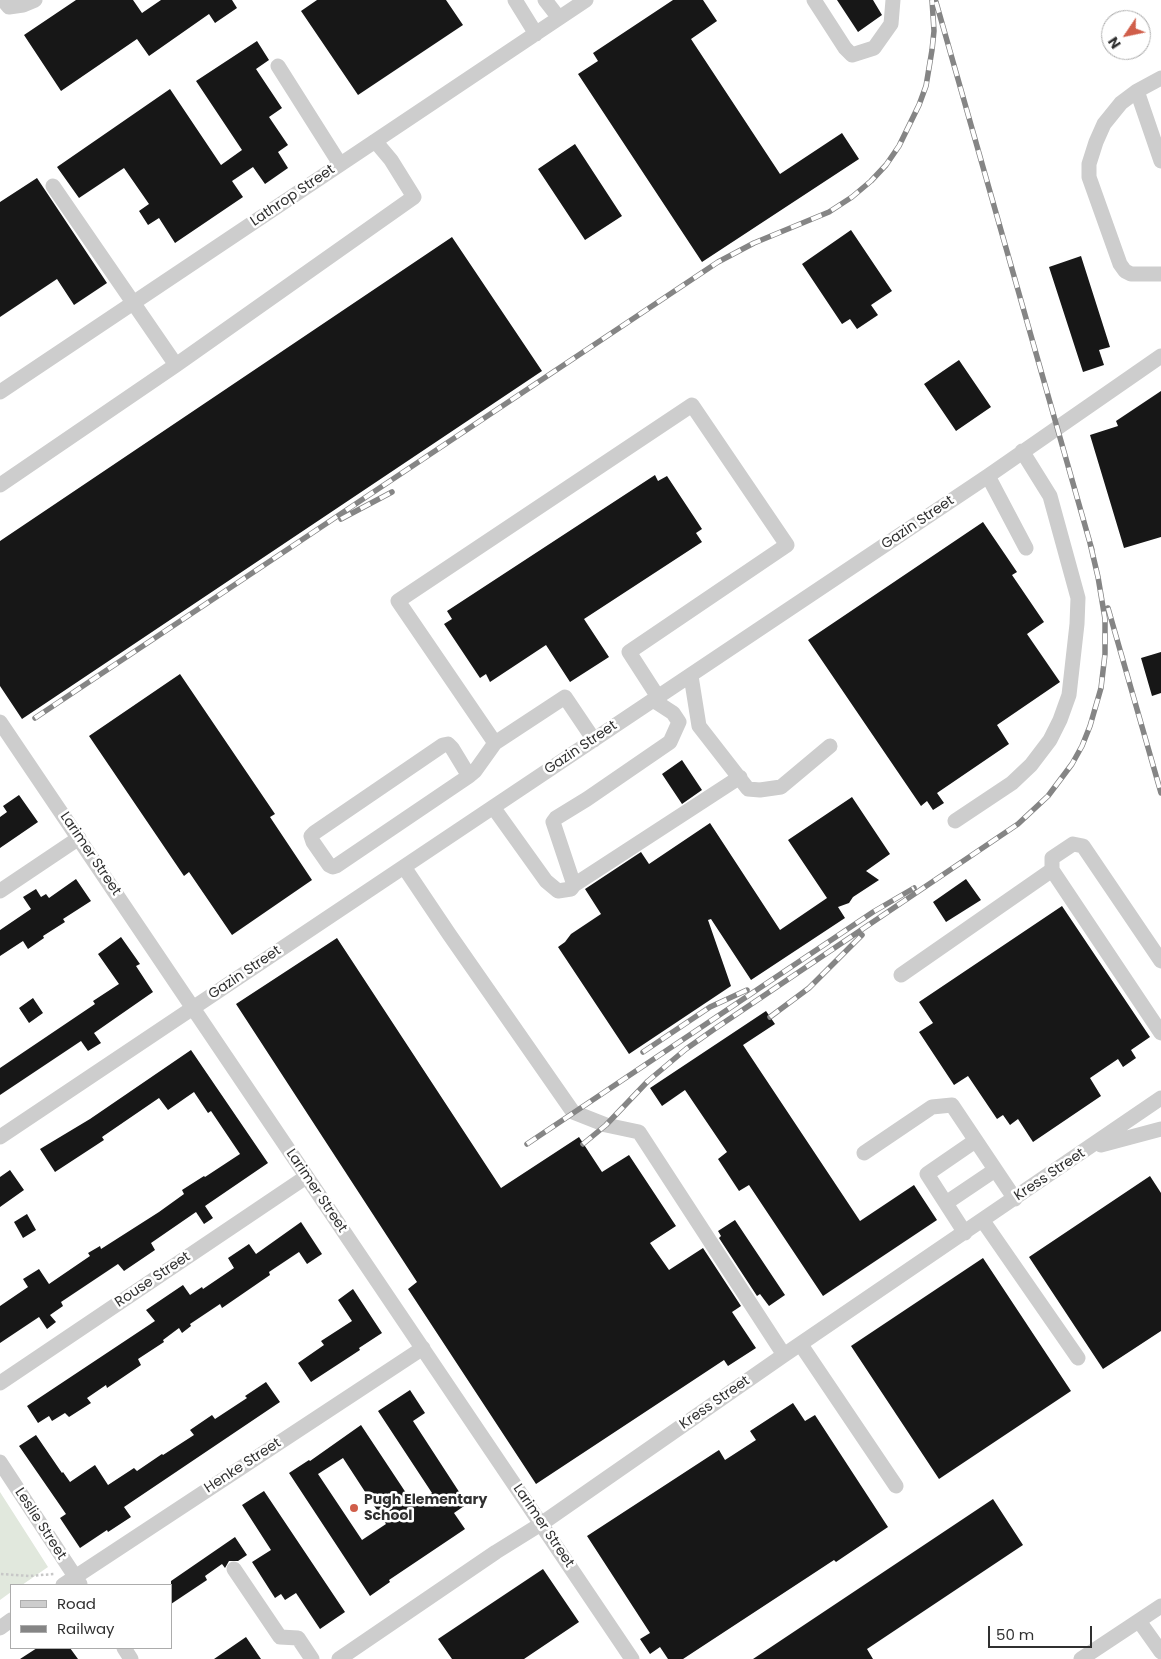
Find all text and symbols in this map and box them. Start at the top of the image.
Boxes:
north arrow [1101,10,1151,60]
text: N [1103,33,1126,53]
street label: Lathrop Street [248,162,338,230]
street label: Gazin Street [879,493,957,553]
street label: Gazin Street [542,718,620,778]
street label: Larimer Street [56,809,124,899]
street label: Gazin Street [206,943,284,1003]
street label: Kress Street [1011,1145,1089,1205]
street label: Larimer Street [282,1146,350,1236]
street label: Rouse Street [112,1249,194,1311]
street label: Kress Street [677,1373,753,1433]
street label: Henke Street [202,1435,284,1497]
street label: Larimer Street [509,1481,577,1571]
street label: Leslie Street [11,1485,69,1563]
place label: Pugh Elementary School [364,1492,487,1524]
marker: Pugh Elementary School [348,1502,360,1514]
legend [10,1584,172,1649]
text: Road [57,1593,96,1614]
scale bar [991,1616,1095,1648]
text: Railway [57,1618,115,1639]
text: 50 m [996,1624,1034,1645]

